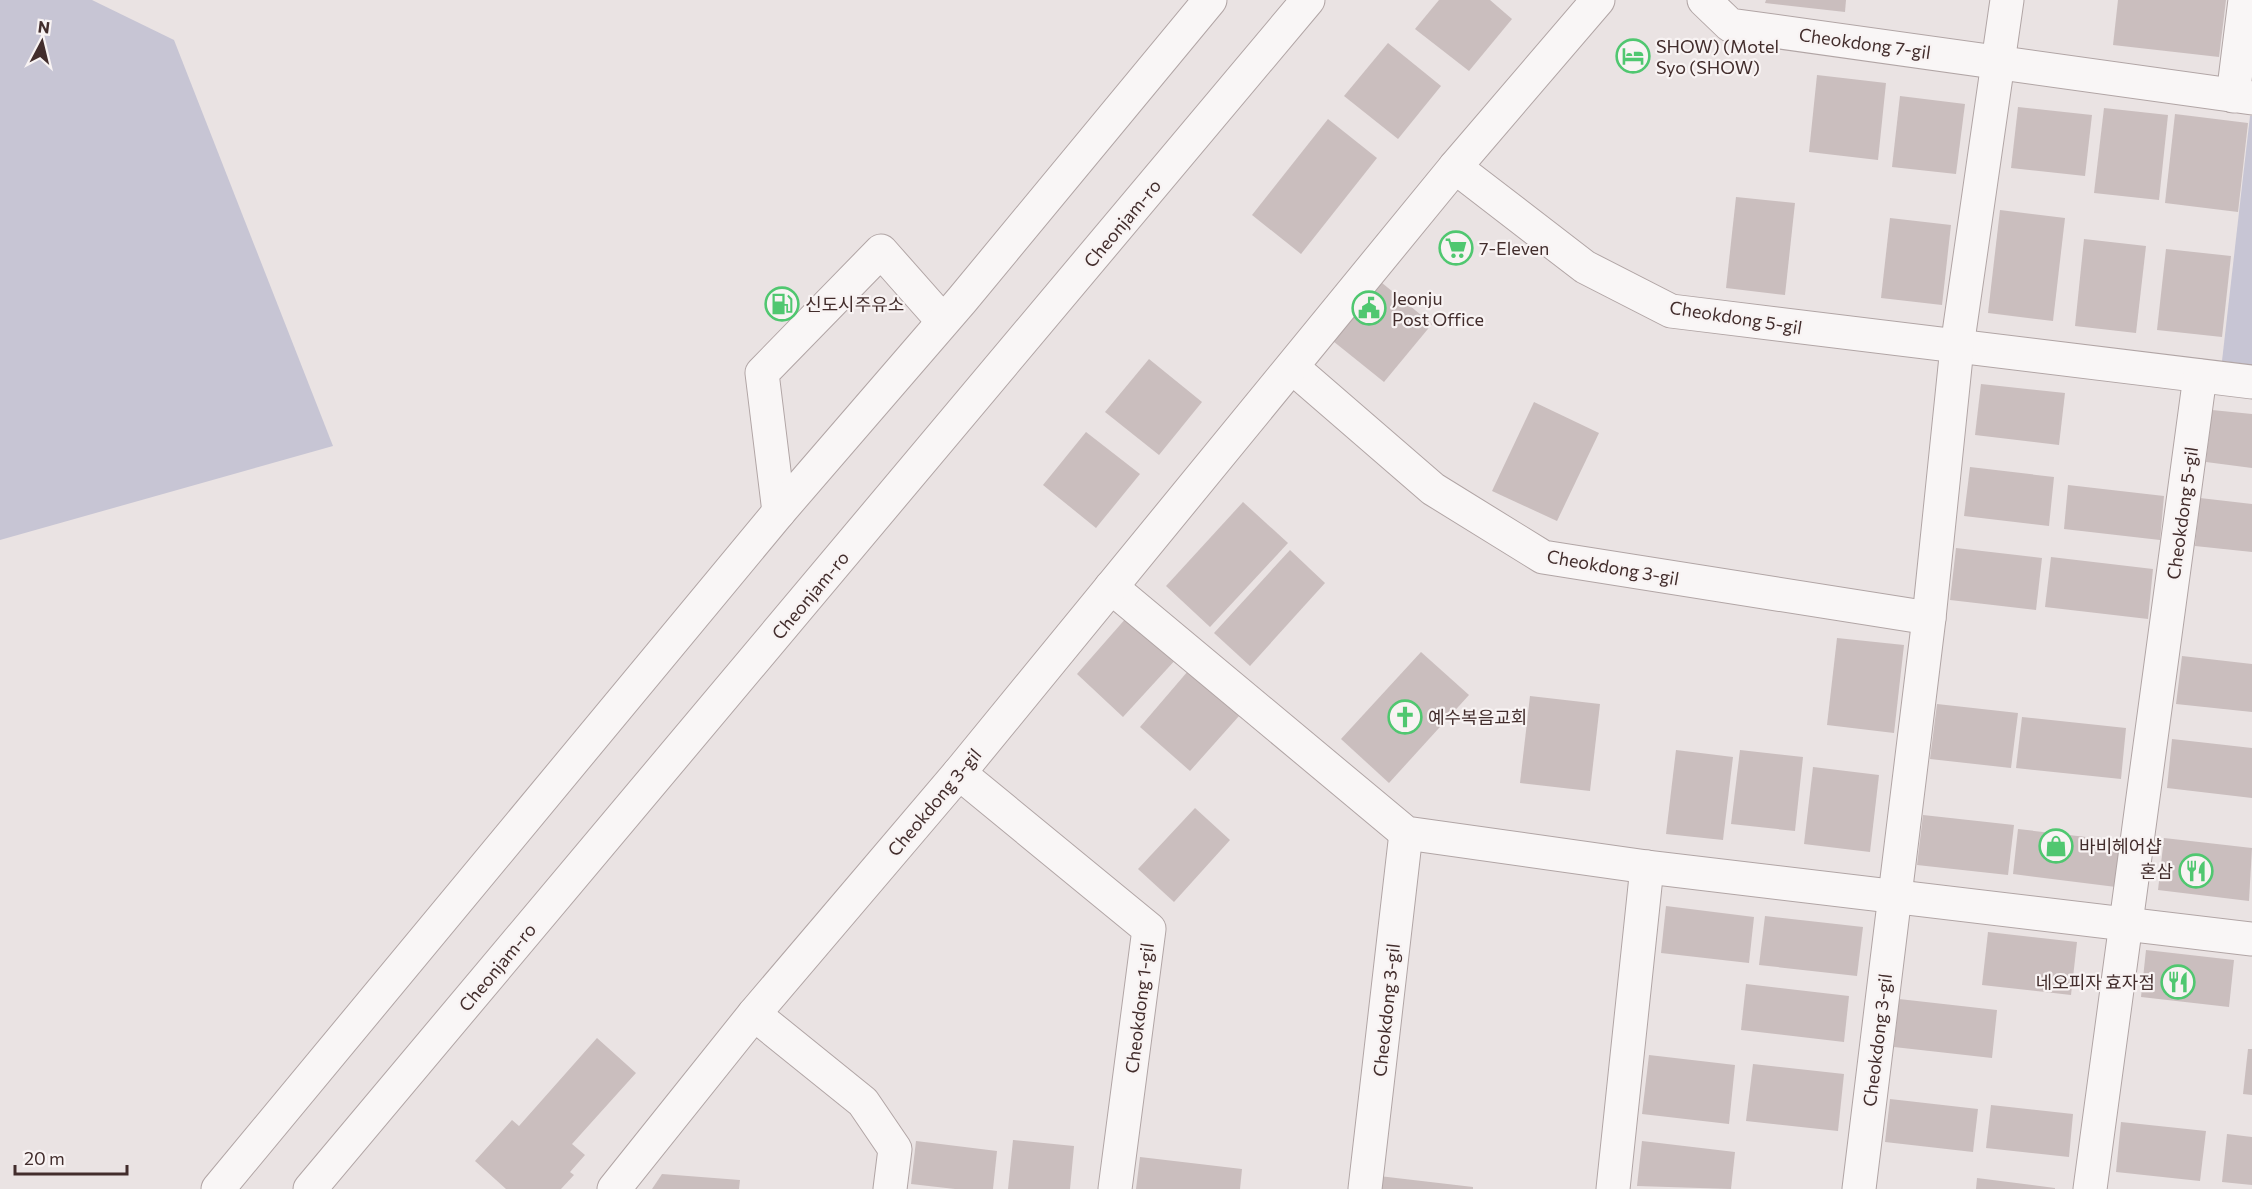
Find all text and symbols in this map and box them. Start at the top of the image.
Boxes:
north arrow [12,12,72,72]
text: N [37,16,51,37]
street label: Cheokdong 7-gil [1798,23,1932,63]
place label: SHOW) (Motel Syo (SHOW) [1656,35,1779,78]
hotel icon: SHOW) (Motel Syo (SHOW) [1615,38,1651,74]
street label: Cheonjam-ro [1079,174,1165,272]
supermarket icon: 7-Eleven [1438,230,1474,266]
place label: 7-Eleven [1479,237,1549,259]
fuel station icon: 신도시주유소 [764,286,800,322]
place label: Jeonju Post Office [1392,287,1484,330]
public building icon: Jeonju Post Office [1351,290,1387,326]
place label: 신도시주유소 [805,293,904,315]
street label: Cheokdong 5-gil [1668,296,1804,338]
street label: Cheokdong 5-gil [2162,445,2202,581]
street label: Cheokdong 3-gil [1545,545,1681,589]
street label: Cheonjam-ro [767,546,853,644]
church icon: 예수복음교회 [1387,699,1423,735]
place label: 예수복음교회 [1428,706,1527,728]
street label: Cheokdong 3-gil [883,744,985,860]
shop icon: 바비헤어샵 [2038,828,2074,864]
place label: 바비헤어샵 [2079,835,2162,857]
restaurant icon: 혼삼 [2178,853,2214,889]
place label: 혼삼 [2140,860,2173,882]
street label: Cheonjam-ro [454,918,540,1016]
street label: Cheokdong 1-gil [1120,942,1158,1074]
street label: Cheokdong 3-gil [1368,942,1404,1078]
restaurant icon: 네오피자 효자점 [2160,964,2196,1000]
place label: 네오피자 효자점 [2036,971,2155,993]
street label: Cheokdong 3-gil [1858,972,1896,1108]
scale bar [15,1138,128,1176]
text: 20 m [24,1147,65,1169]

